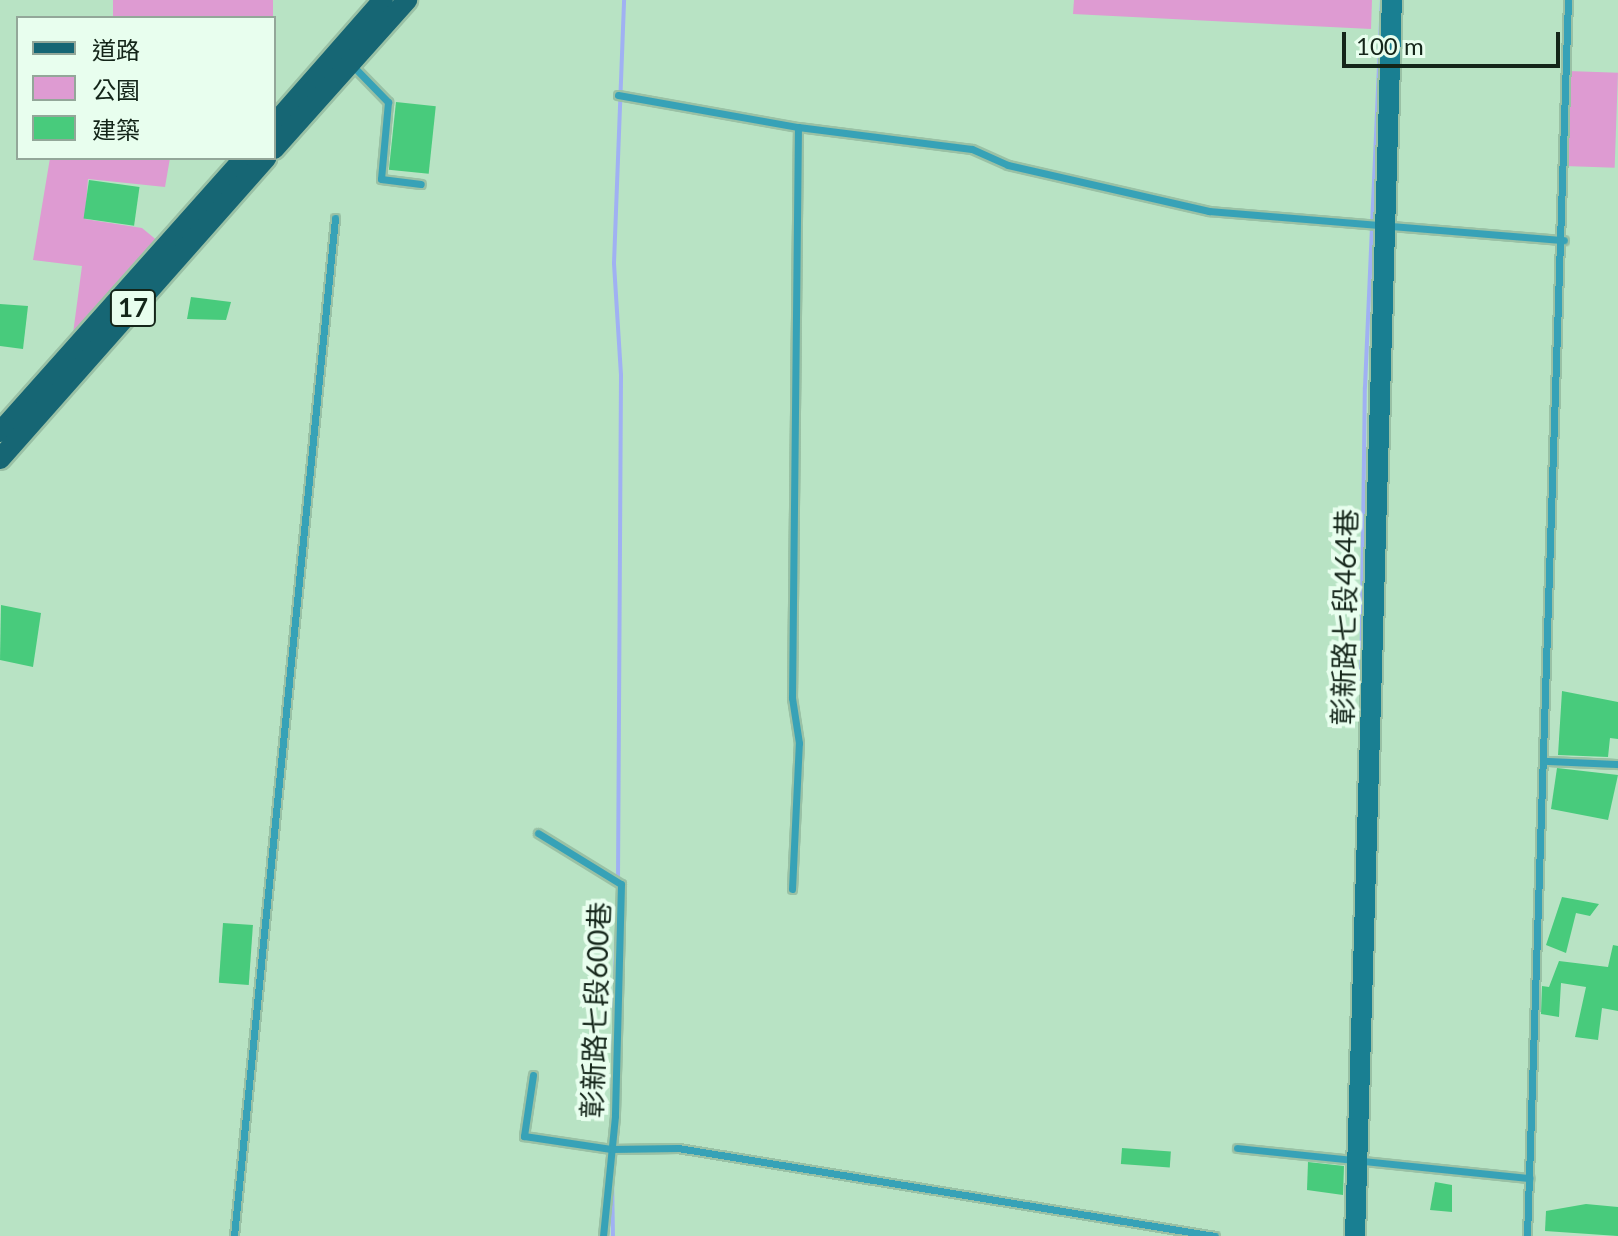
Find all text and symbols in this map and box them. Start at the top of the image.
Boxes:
legend [16,16,276,160]
scale bar [1346,16,1564,66]
text: 100 m [1356,31,1424,60]
text: 道路 [92,35,140,64]
text: 公園 [92,75,140,104]
text: 建築 [92,115,140,144]
road number: 17 [109,286,157,330]
street label: 彰新路七段464巷 [1325,508,1363,726]
street label: 彰新路七段600巷 [574,901,616,1119]

